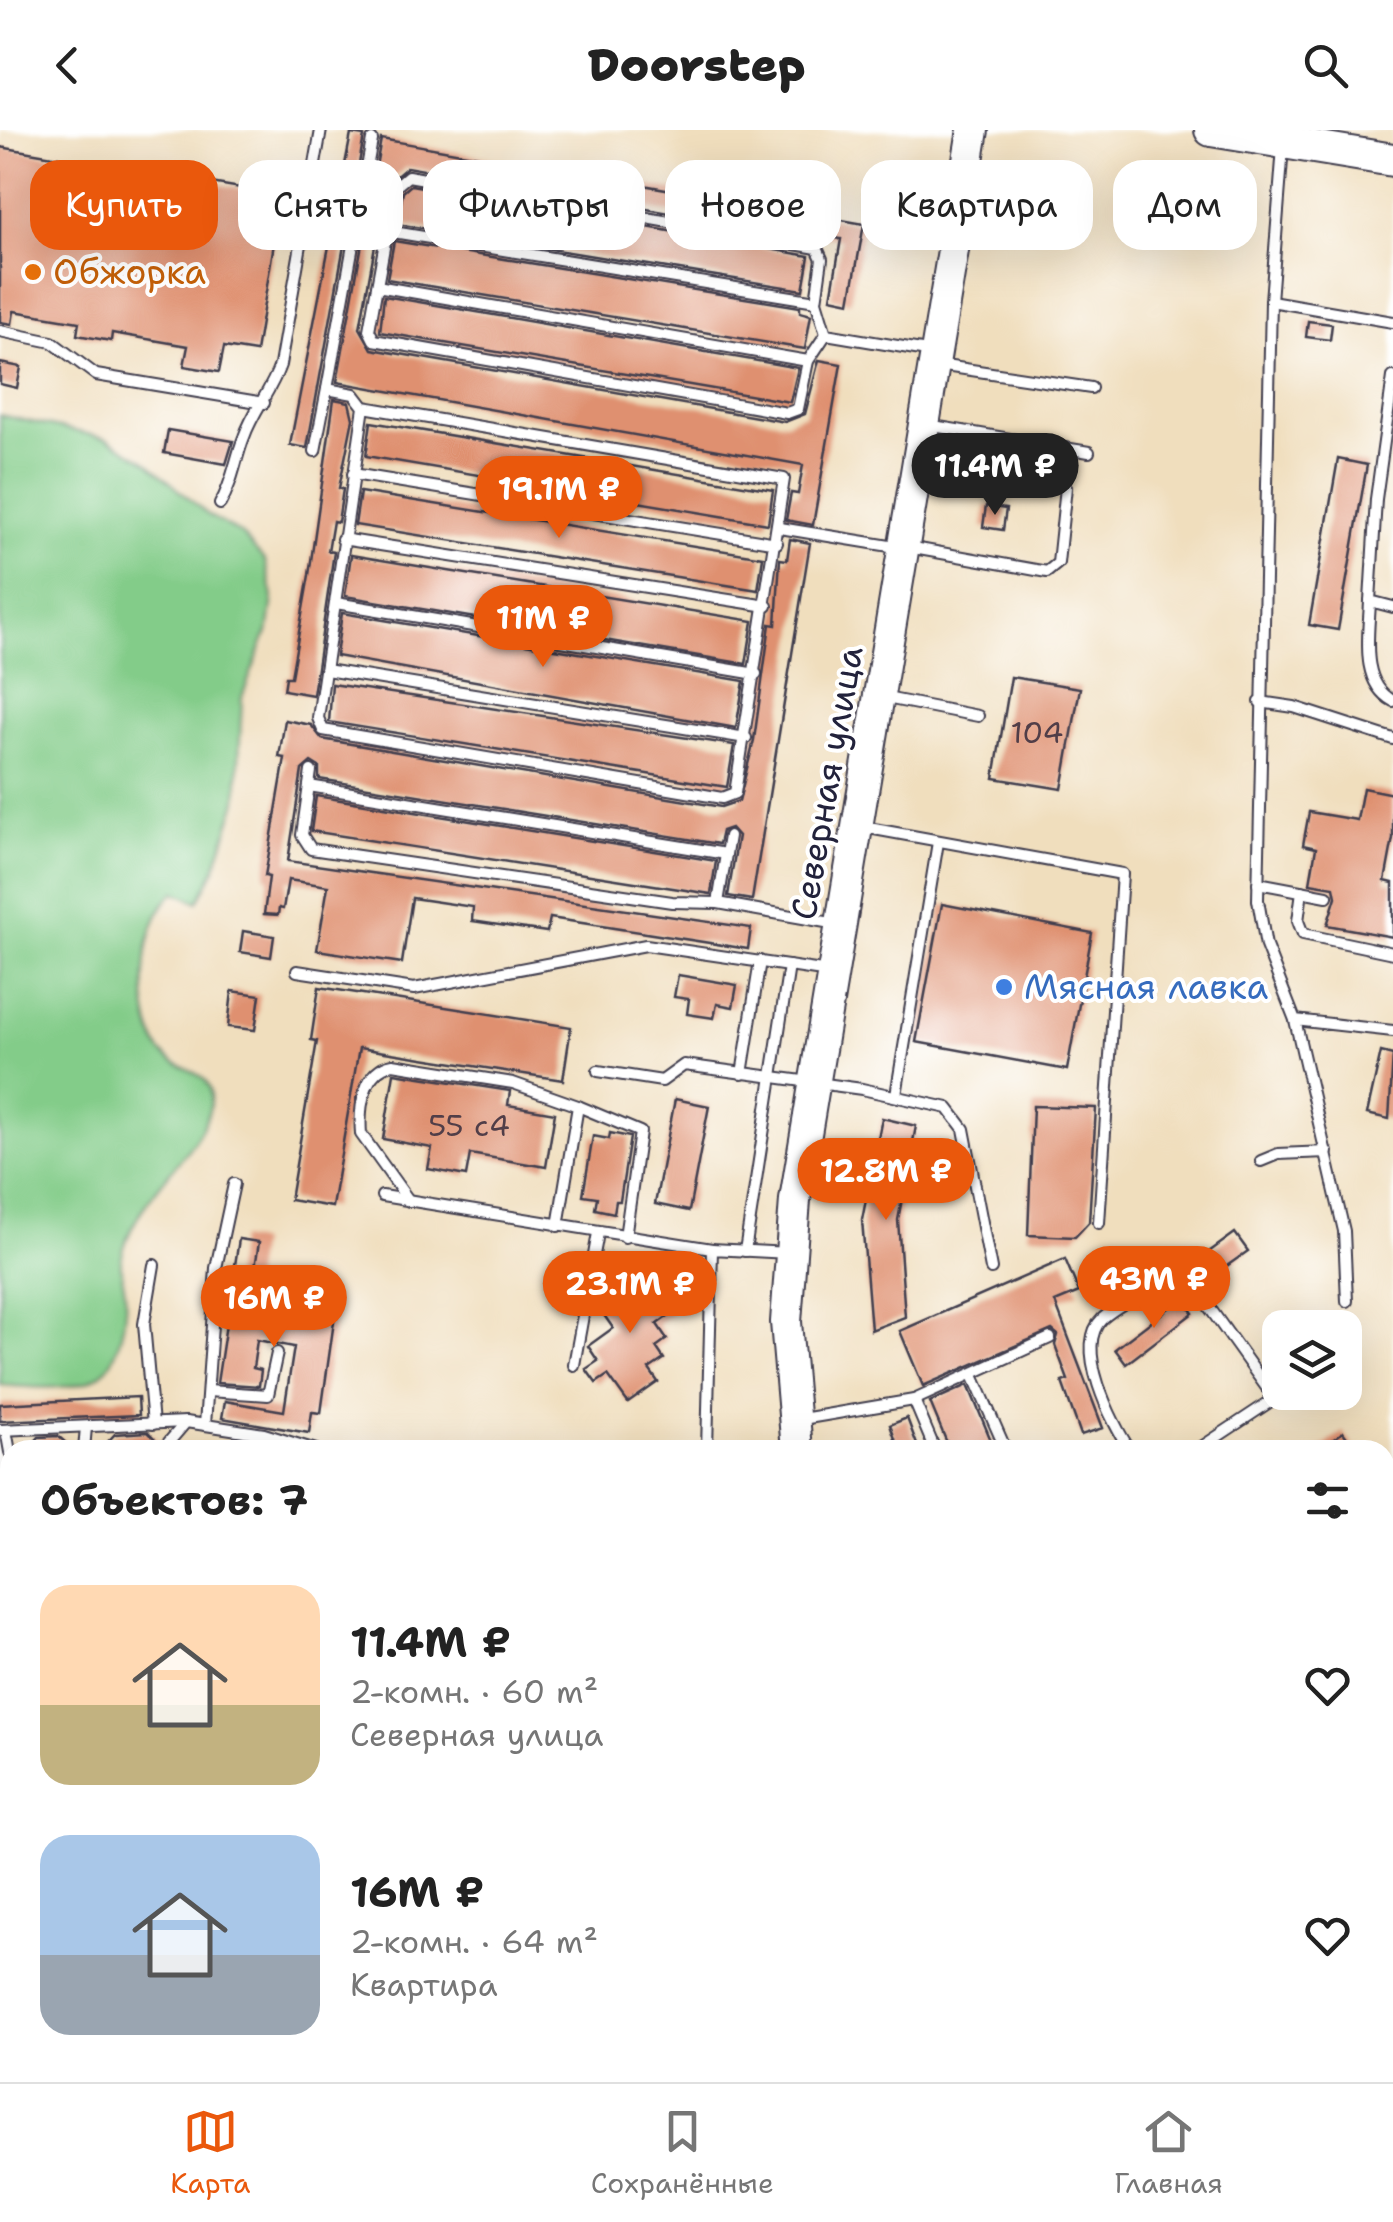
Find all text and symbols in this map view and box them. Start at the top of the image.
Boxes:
text: Doorstep [587,35,806,95]
icon: back [40,38,95,93]
icon: search [1298,38,1353,93]
chip: Купить [30,160,218,250]
chip: Снять [238,160,403,250]
chip: Фильтры [423,160,645,250]
chip: Новое [665,160,841,250]
chip: Квартира [861,160,1093,250]
chip: Дом [1113,160,1257,250]
place label: Обжорка [53,248,206,295]
marker: Обжорка [22,261,44,283]
pin: 11.4M ₽ [903,433,1087,518]
text: 11.4M ₽ [934,444,1056,487]
pin: 19.1M ₽ [467,456,651,541]
text: 19.1M ₽ [497,467,621,510]
pin: 11M ₽ [473,585,613,670]
text: 11M ₽ [496,596,590,639]
street label: Северная улица [779,642,874,923]
house number: 104 [1011,712,1063,753]
place label: Мясная лавка [1024,963,1268,1010]
marker: Мясная лавка [993,976,1015,998]
house number: 55 с4 [428,1105,510,1146]
pin: 12.8M ₽ [794,1138,978,1223]
text: 12.8M ₽ [820,1149,952,1192]
pin: 43M ₽ [1084,1246,1224,1331]
pin: 23.1M ₽ [538,1251,722,1336]
text: 43M ₽ [1099,1257,1209,1300]
text: 23.1M ₽ [565,1262,695,1305]
pin: 16M ₽ [204,1265,344,1350]
text: 16M ₽ [223,1276,325,1319]
map controls [1262,1310,1362,1410]
button: layers [1262,1310,1362,1410]
text: Объектов: 7 [40,1472,308,1528]
icon: filters [1300,1473,1355,1528]
text: 11.4M ₽ [350,1614,511,1670]
icon: home [120,1625,240,1745]
icon: heart [1300,1658,1355,1713]
text: 2-комн. · 60 m² [350,1670,598,1713]
text: Северная улица [350,1713,603,1756]
text: 16M ₽ [350,1864,484,1920]
icon: home [120,1875,240,1995]
icon: heart [1300,1908,1355,1963]
text: 2-комн. · 64 m² [350,1920,598,1963]
text: Квартира [350,1963,498,2006]
tab: Карта [170,2104,250,2202]
tab: Сохранённые [591,2104,774,2202]
tab: Главная [1114,2104,1223,2202]

